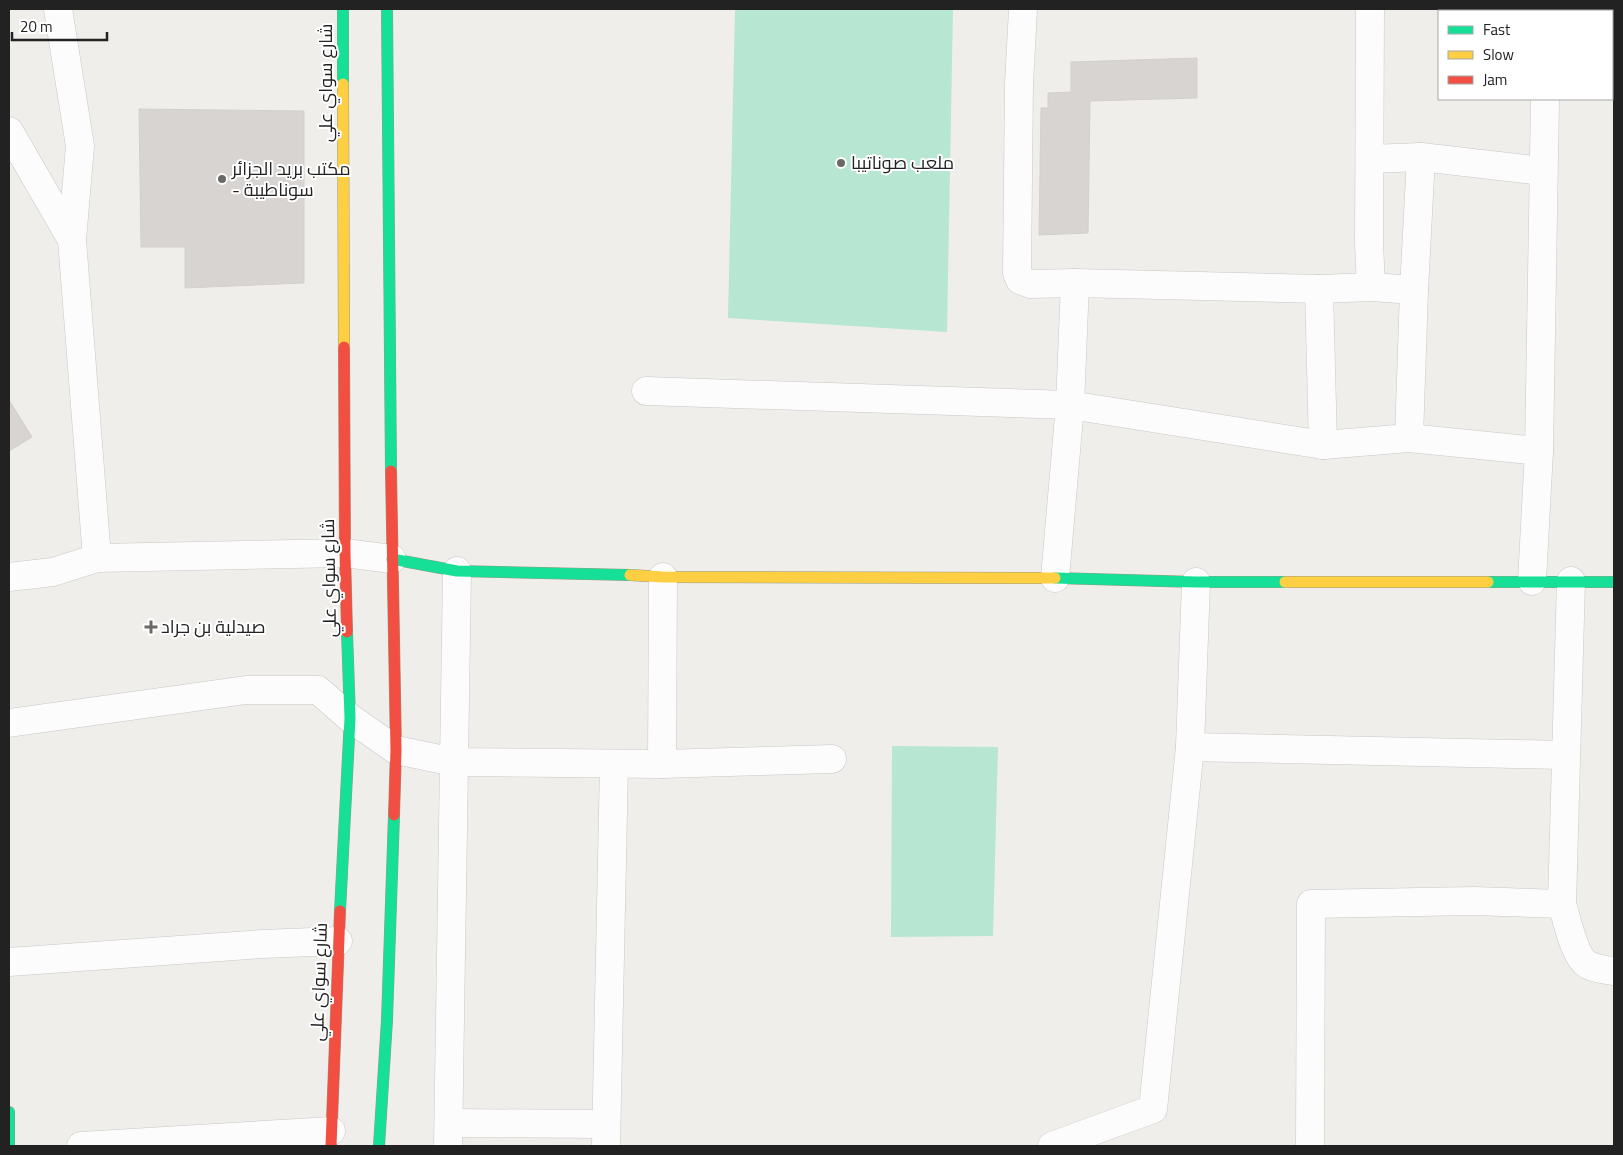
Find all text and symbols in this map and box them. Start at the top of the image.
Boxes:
scale bar [12,10,108,42]
legend [1438,10,1613,100]
text: 20 m [20,15,53,38]
text: Fast [1483,18,1511,41]
street label: شارع سواي علي [312,24,340,142]
text: Slow [1483,43,1514,66]
text: Jam [1483,68,1507,91]
place label: ملعب صوناتيبا [851,149,954,176]
place label: مكتب بريد الجزائر - سوناطيبة [231,155,351,203]
marker: ملعب صوناتيبا [835,157,847,169]
marker: مكتب بريد الجزائر - سوناطيبة [216,173,228,185]
street label: شارع سواي علي [314,518,344,638]
place label: صيدلية بن جراد [161,613,266,640]
marker: صيدلية بن جراد [145,621,157,633]
street label: شارع سواي علي [303,922,335,1042]

